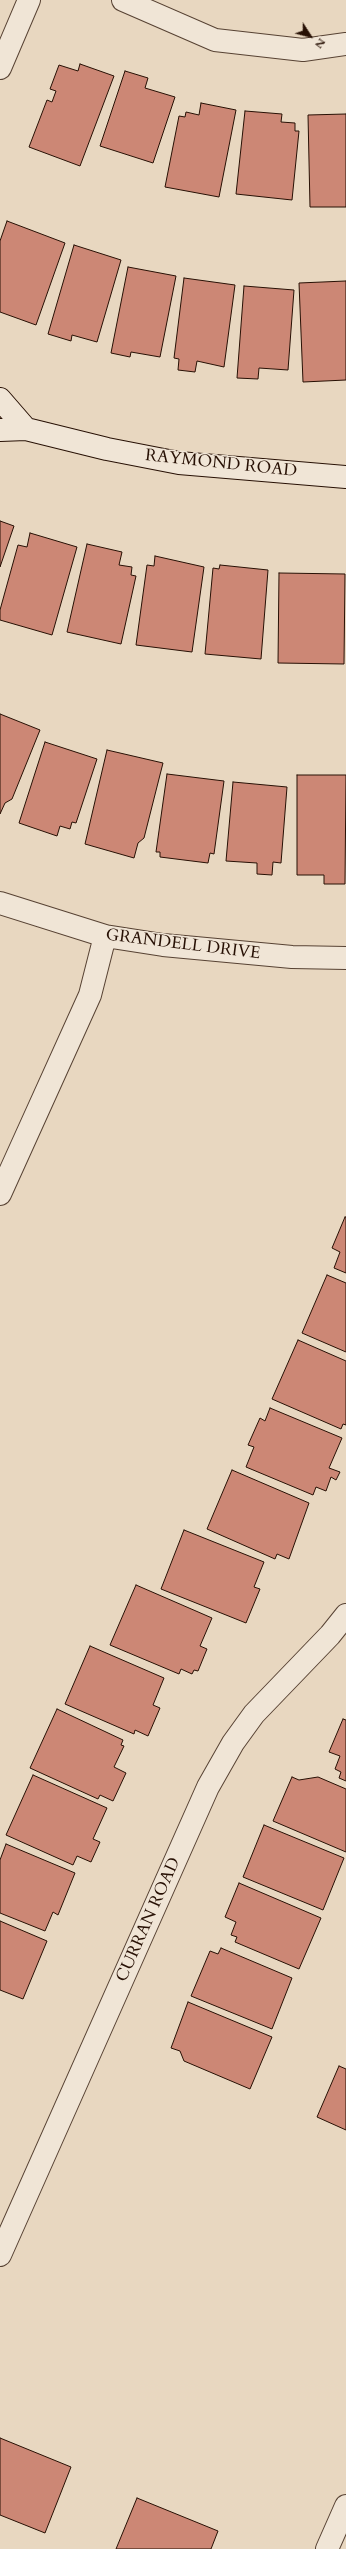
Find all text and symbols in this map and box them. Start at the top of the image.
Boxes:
north arrow [290,16,330,56]
text: N [311,35,329,52]
street label: RAYMOND ROAD [144,446,298,482]
street label: GRANDELL DRIVE [105,925,261,965]
street label: CURRAN ROAD [112,1855,186,1985]

